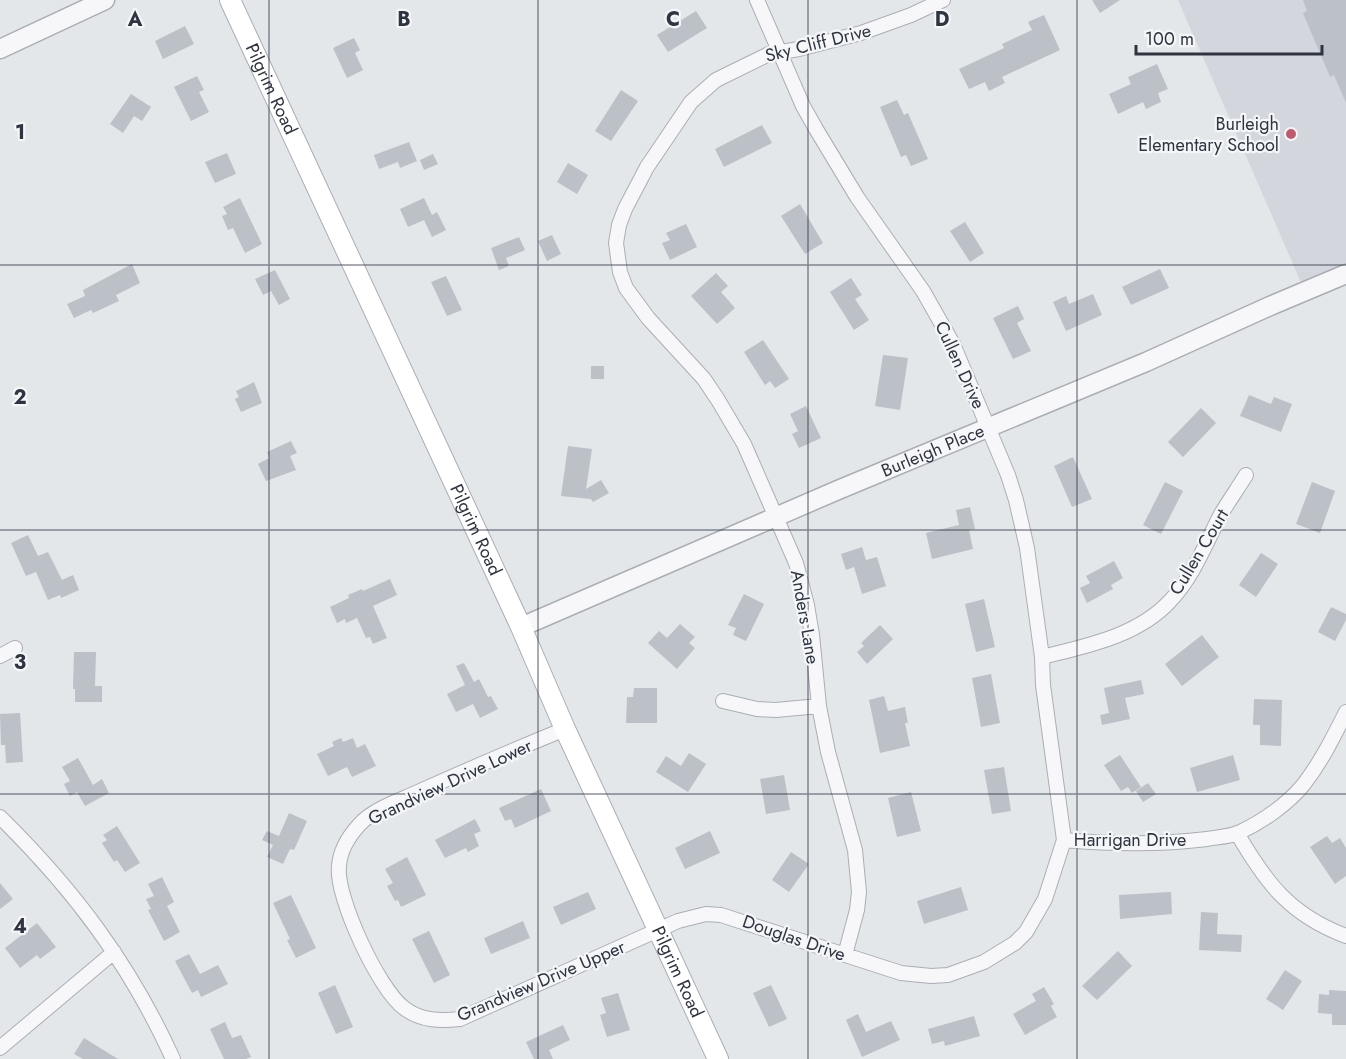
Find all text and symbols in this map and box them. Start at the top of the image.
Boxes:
text: A [127,5,143,34]
text: B [397,5,411,34]
text: C [666,5,680,34]
text: D [935,5,949,34]
street label: Sky Cliff Drive [762,17,874,69]
scale bar [1136,18,1322,56]
text: 100 m [1145,26,1194,52]
street label: Pilgrim Road [239,39,304,139]
place label: Burleigh Elementary School [1138,111,1279,158]
text: 1 [15,118,25,147]
marker: Burleigh Elementary School [1284,127,1298,141]
street label: Cullen Drive [928,317,992,413]
text: 2 [13,383,27,412]
street label: Burleigh Place [877,418,988,484]
street label: Pilgrim Road [443,480,508,580]
street label: Cullen Court [1163,503,1235,600]
street label: Anders Lane [784,568,826,666]
text: 3 [14,648,26,677]
street label: Grandview Drive Lower [364,732,537,831]
street label: Harrigan Drive [1074,827,1186,853]
street label: Douglas Drive [739,908,849,968]
text: 4 [13,912,27,941]
street label: Pilgrim Road [645,922,710,1022]
street label: Grandview Drive Upper [453,933,630,1028]

